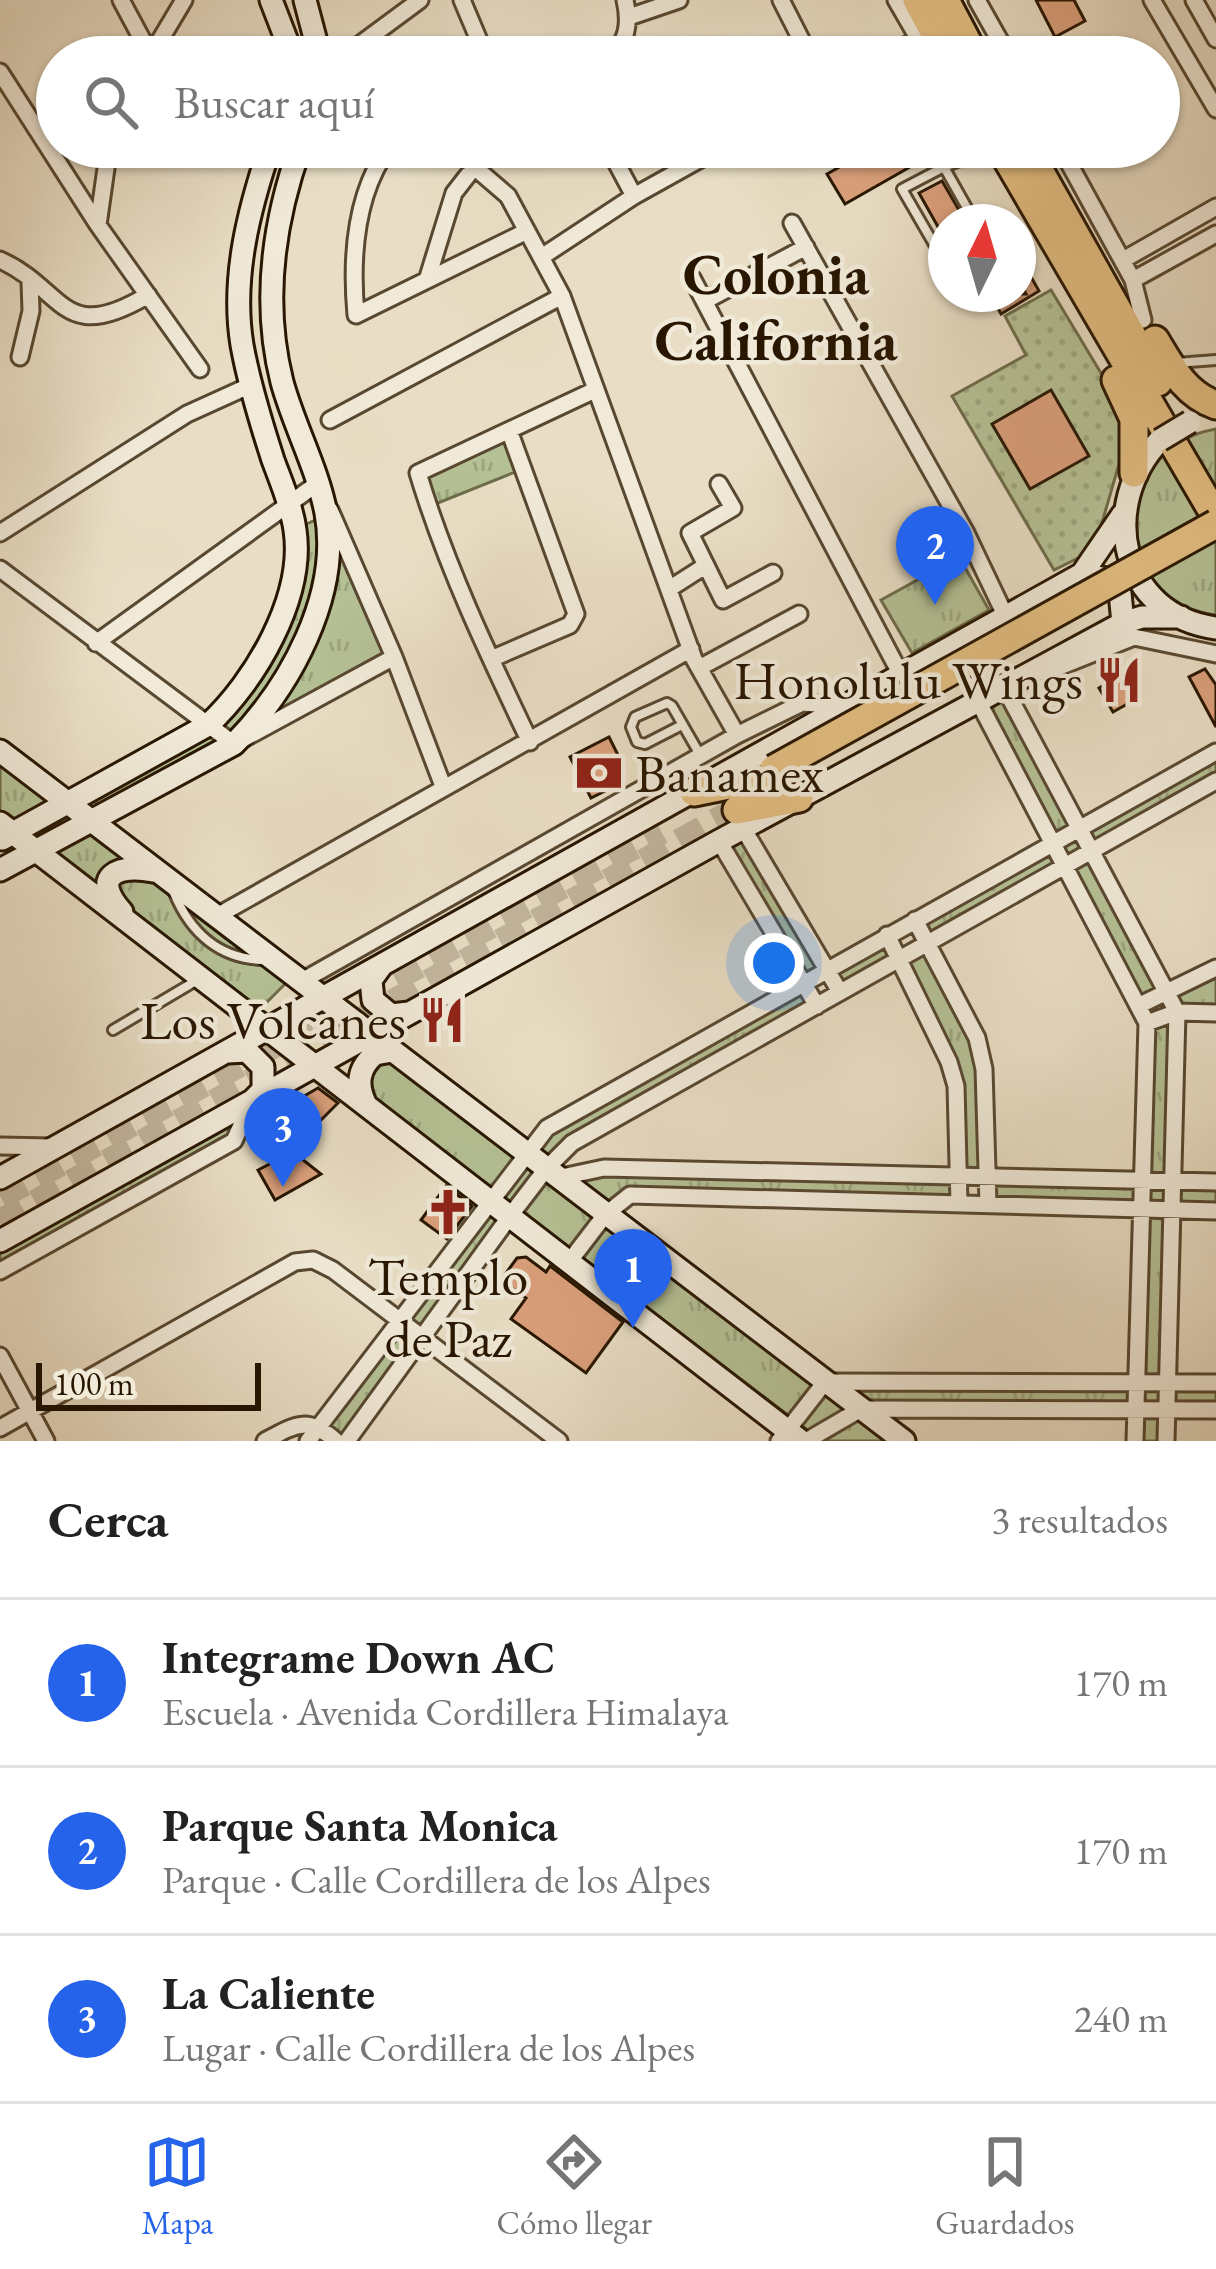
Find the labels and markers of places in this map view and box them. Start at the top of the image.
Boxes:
pin: 2 [896,506,974,605]
place label: Honolulu Wings [733,645,1083,715]
restaurant icon: Honolulu Wings [1094,655,1144,705]
place label: Banamex [635,738,824,808]
bank icon: Banamex [574,748,624,798]
place label: Los Volcanes [140,985,406,1055]
restaurant icon: Los Volcanes [417,995,467,1045]
pin: 3 [244,1088,322,1187]
church icon: Templo de Paz [423,1187,473,1237]
pin: 1 [594,1229,672,1328]
place label: Templo de Paz [368,1241,528,1373]

